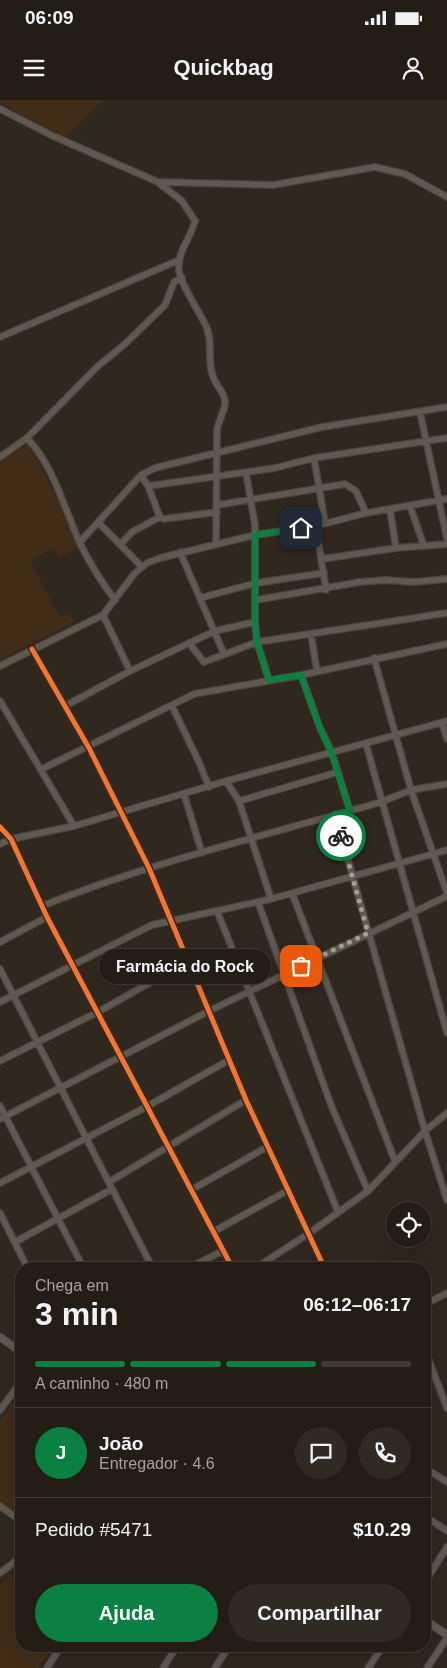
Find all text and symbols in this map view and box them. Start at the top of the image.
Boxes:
text: 06:09 [25,7,74,28]
icon: menu [20,54,48,82]
icon: person [399,54,427,82]
text: Quickbag [173,55,274,80]
pin [280,507,322,549]
icon: home [287,514,315,542]
courier [316,811,366,861]
icon: bike [327,822,355,850]
pin [280,945,322,987]
callout: Farmácia do Rock [99,948,271,984]
icon: bag [287,952,315,980]
text: Farmácia do Rock [116,958,254,975]
map controls [386,1202,431,1247]
button: locate [386,1202,431,1247]
text: Chega em [35,1277,109,1294]
text: 06:12–06:17 [303,1294,411,1315]
text: 3 min [35,1296,119,1332]
text: A caminho · 480 m [35,1375,168,1392]
button: chat [295,1427,347,1479]
button: phone [359,1427,411,1479]
text: João [99,1433,143,1454]
text: J [56,1442,66,1463]
text: Entregador · 4.6 [99,1455,215,1472]
text: Pedido #5471 [35,1519,152,1540]
text: $10.29 [353,1519,411,1540]
button: Ajuda [35,1584,218,1642]
button: Compartilhar [228,1584,411,1642]

